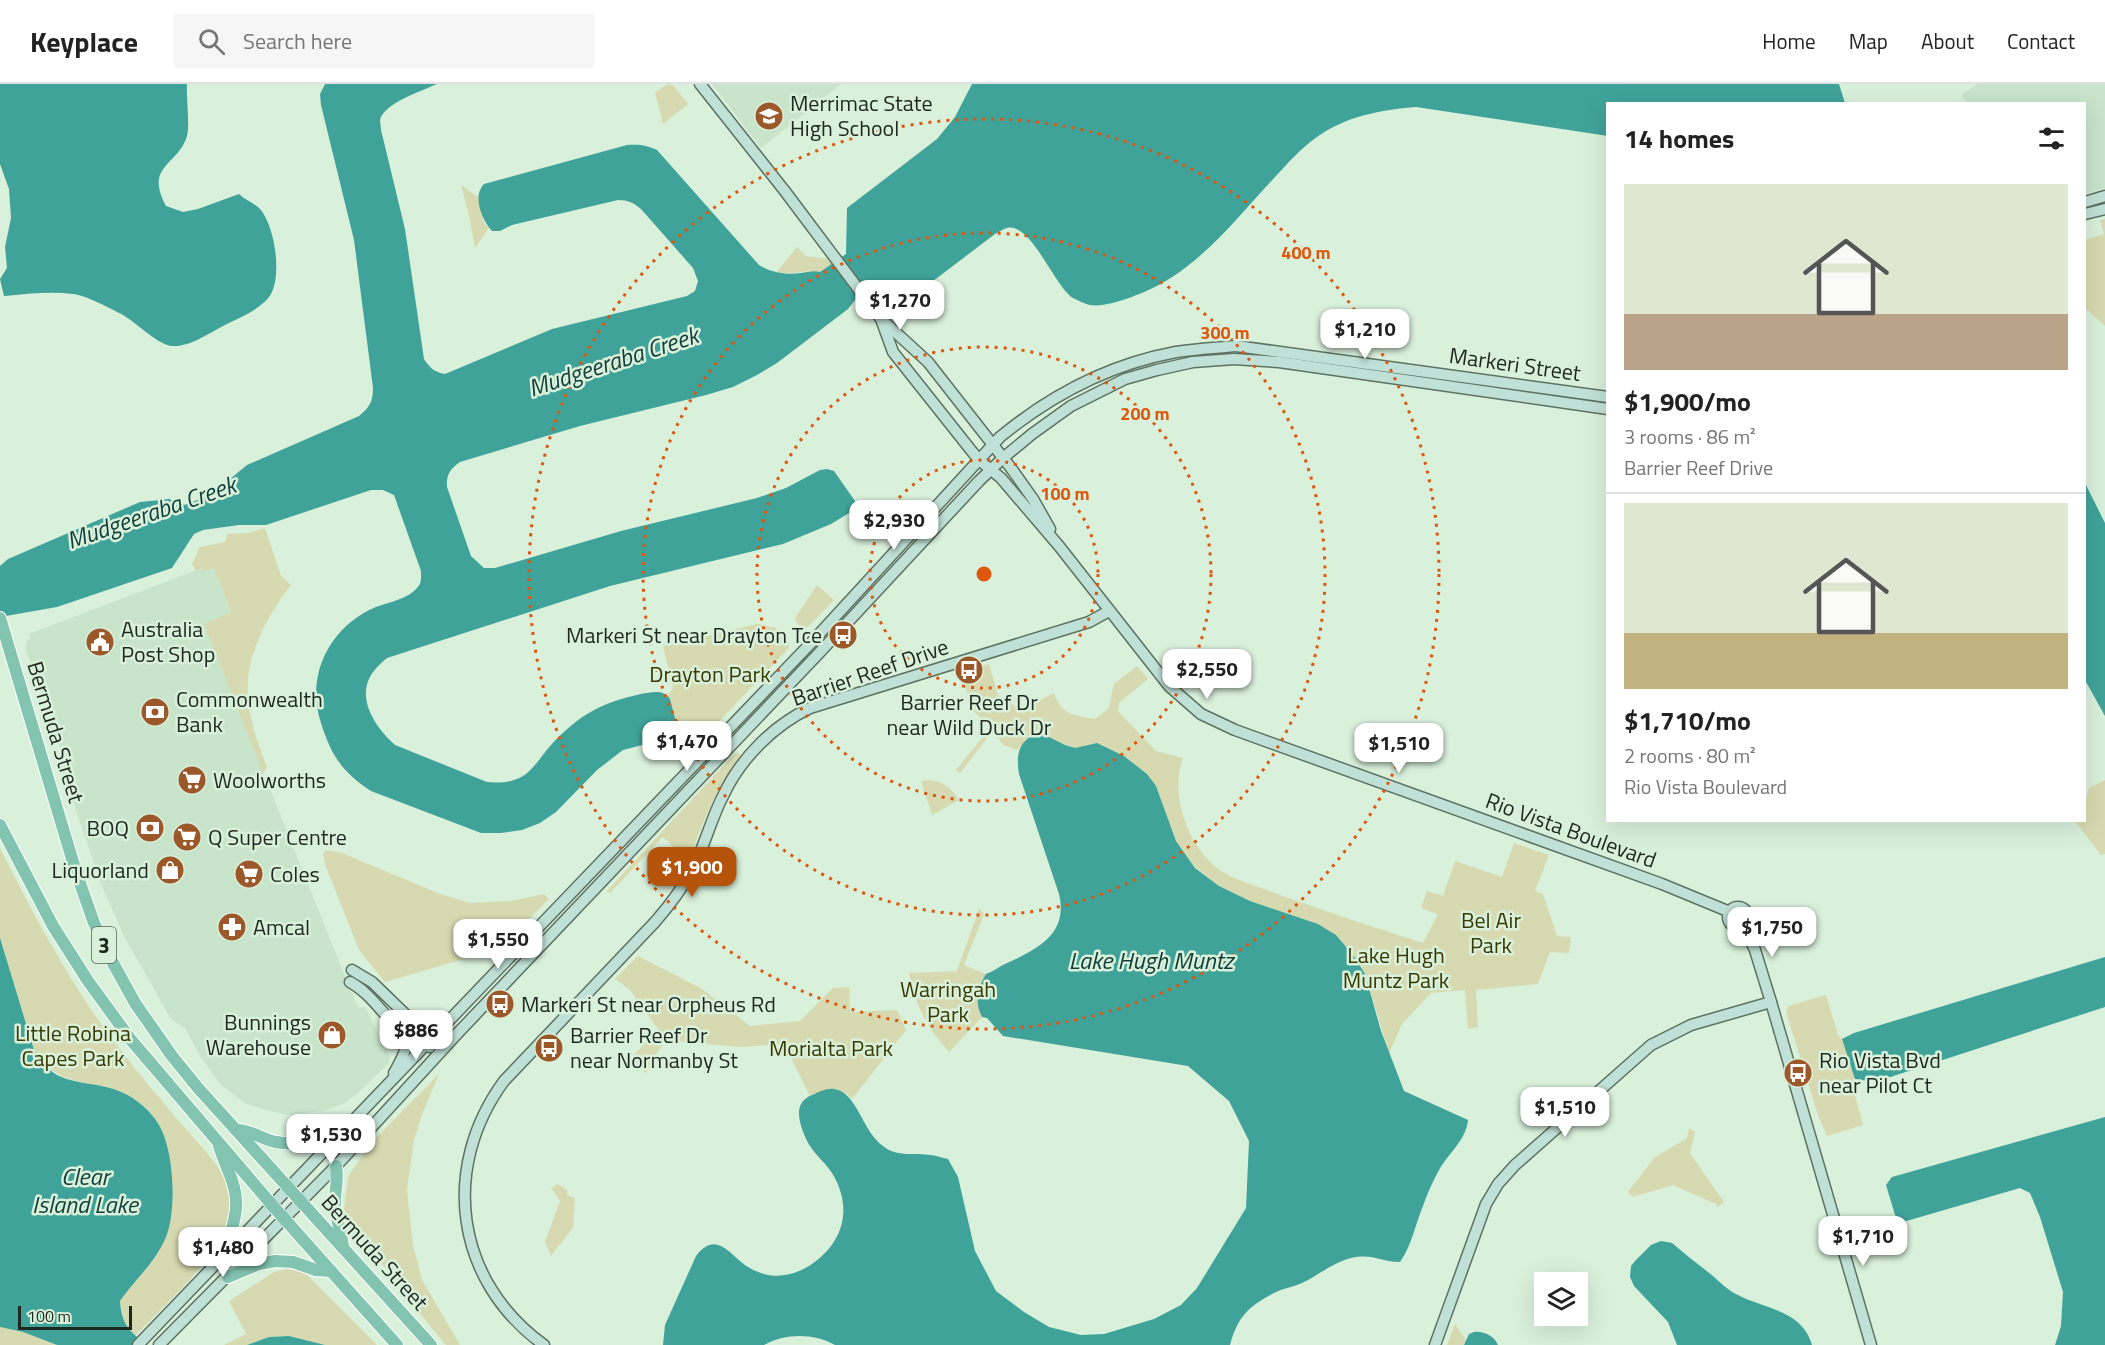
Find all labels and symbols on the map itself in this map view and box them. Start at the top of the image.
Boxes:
place label: Merrimac State High School [790,86,933,145]
school or university icon: Merrimac State High School [753,100,785,132]
text: 400 m [1281,239,1331,266]
pin: $1,270 [851,280,949,331]
pin: $1,210 [1316,309,1414,360]
water label: Mudgeeraba Creek [523,316,706,405]
text: 300 m [1200,319,1250,346]
street label: Markeri Street [1447,338,1583,390]
text: 200 m [1120,400,1170,427]
water label: Mudgeeraba Creek [62,465,244,558]
text: 100 m [1040,480,1090,507]
pin: $2,930 [845,500,943,551]
centre of rings [974,564,994,584]
place label: Australia Post Shop [121,612,215,671]
place label: Markeri St near Drayton Tce [566,618,822,652]
bus stop icon: Markeri St near Drayton Tce [827,619,859,651]
public building icon: Australia Post Shop [84,626,116,658]
street label: Barrier Reef Drive [787,629,953,715]
pin: $2,550 [1158,649,1256,700]
bus stop icon: Barrier Reef Dr near Wild Duck Dr [953,654,985,686]
street label: Bermuda Street [18,657,94,807]
park label: Drayton Park [649,657,771,691]
place label: Commonwealth Bank [176,682,323,741]
place label: Barrier Reef Dr near Wild Duck Dr [887,685,1052,744]
bank icon: Commonwealth Bank [139,696,171,728]
pin: $1,470 [638,721,736,772]
pin: $1,510 [1350,723,1448,774]
place label: Woolworths [213,763,326,797]
supermarket icon: Woolworths [176,764,208,796]
street label: Rio Vista Boulevard [1481,783,1661,877]
place label: BOQ [86,811,129,845]
bank icon: BOQ [134,812,166,844]
place label: Q Super Centre [208,820,347,854]
supermarket icon: Q Super Centre [171,821,203,853]
pin: $1,900 [643,847,741,898]
place label: Liquorland [52,853,149,887]
shop icon: Liquorland [154,854,186,886]
place label: Coles [270,857,320,891]
supermarket icon: Coles [233,858,265,890]
park label: Bel Air Park [1461,903,1521,962]
pin: $1,750 [1723,907,1821,958]
place label: Amcal [253,910,310,944]
pharmacy icon: Amcal [216,911,248,943]
pin: $1,550 [449,919,547,970]
road number: 3 [92,927,116,963]
park label: Lake Hugh Muntz Park [1343,938,1450,997]
water label: Lake Hugh Muntz [1069,942,1235,978]
park label: Warringah Park [900,972,996,1031]
place label: Markeri St near Orpheus Rd [521,987,776,1021]
bus stop icon: Markeri St near Orpheus Rd [484,988,516,1020]
place label: Bunnings Warehouse [206,1005,311,1064]
pin: $886 [380,1010,452,1061]
park label: Little Robina Capes Park [15,1016,131,1075]
place label: Barrier Reef Dr near Normanby St [570,1018,738,1077]
shop icon: Bunnings Warehouse [316,1019,348,1051]
park label: Morialta Park [769,1031,894,1065]
bus stop icon: Barrier Reef Dr near Normanby St [533,1032,565,1064]
place label: Rio Vista Bvd near Pilot Ct [1819,1043,1941,1102]
bus stop icon: Rio Vista Bvd near Pilot Ct [1782,1057,1814,1089]
pin: $1,510 [1516,1087,1614,1138]
pin: $1,530 [282,1114,380,1165]
water label: Clear Island Lake [32,1158,140,1222]
street label: Bermuda Street [313,1186,437,1318]
pin: $1,710 [1814,1216,1912,1267]
pin: $1,480 [174,1227,272,1278]
scale bar [18,1303,132,1330]

